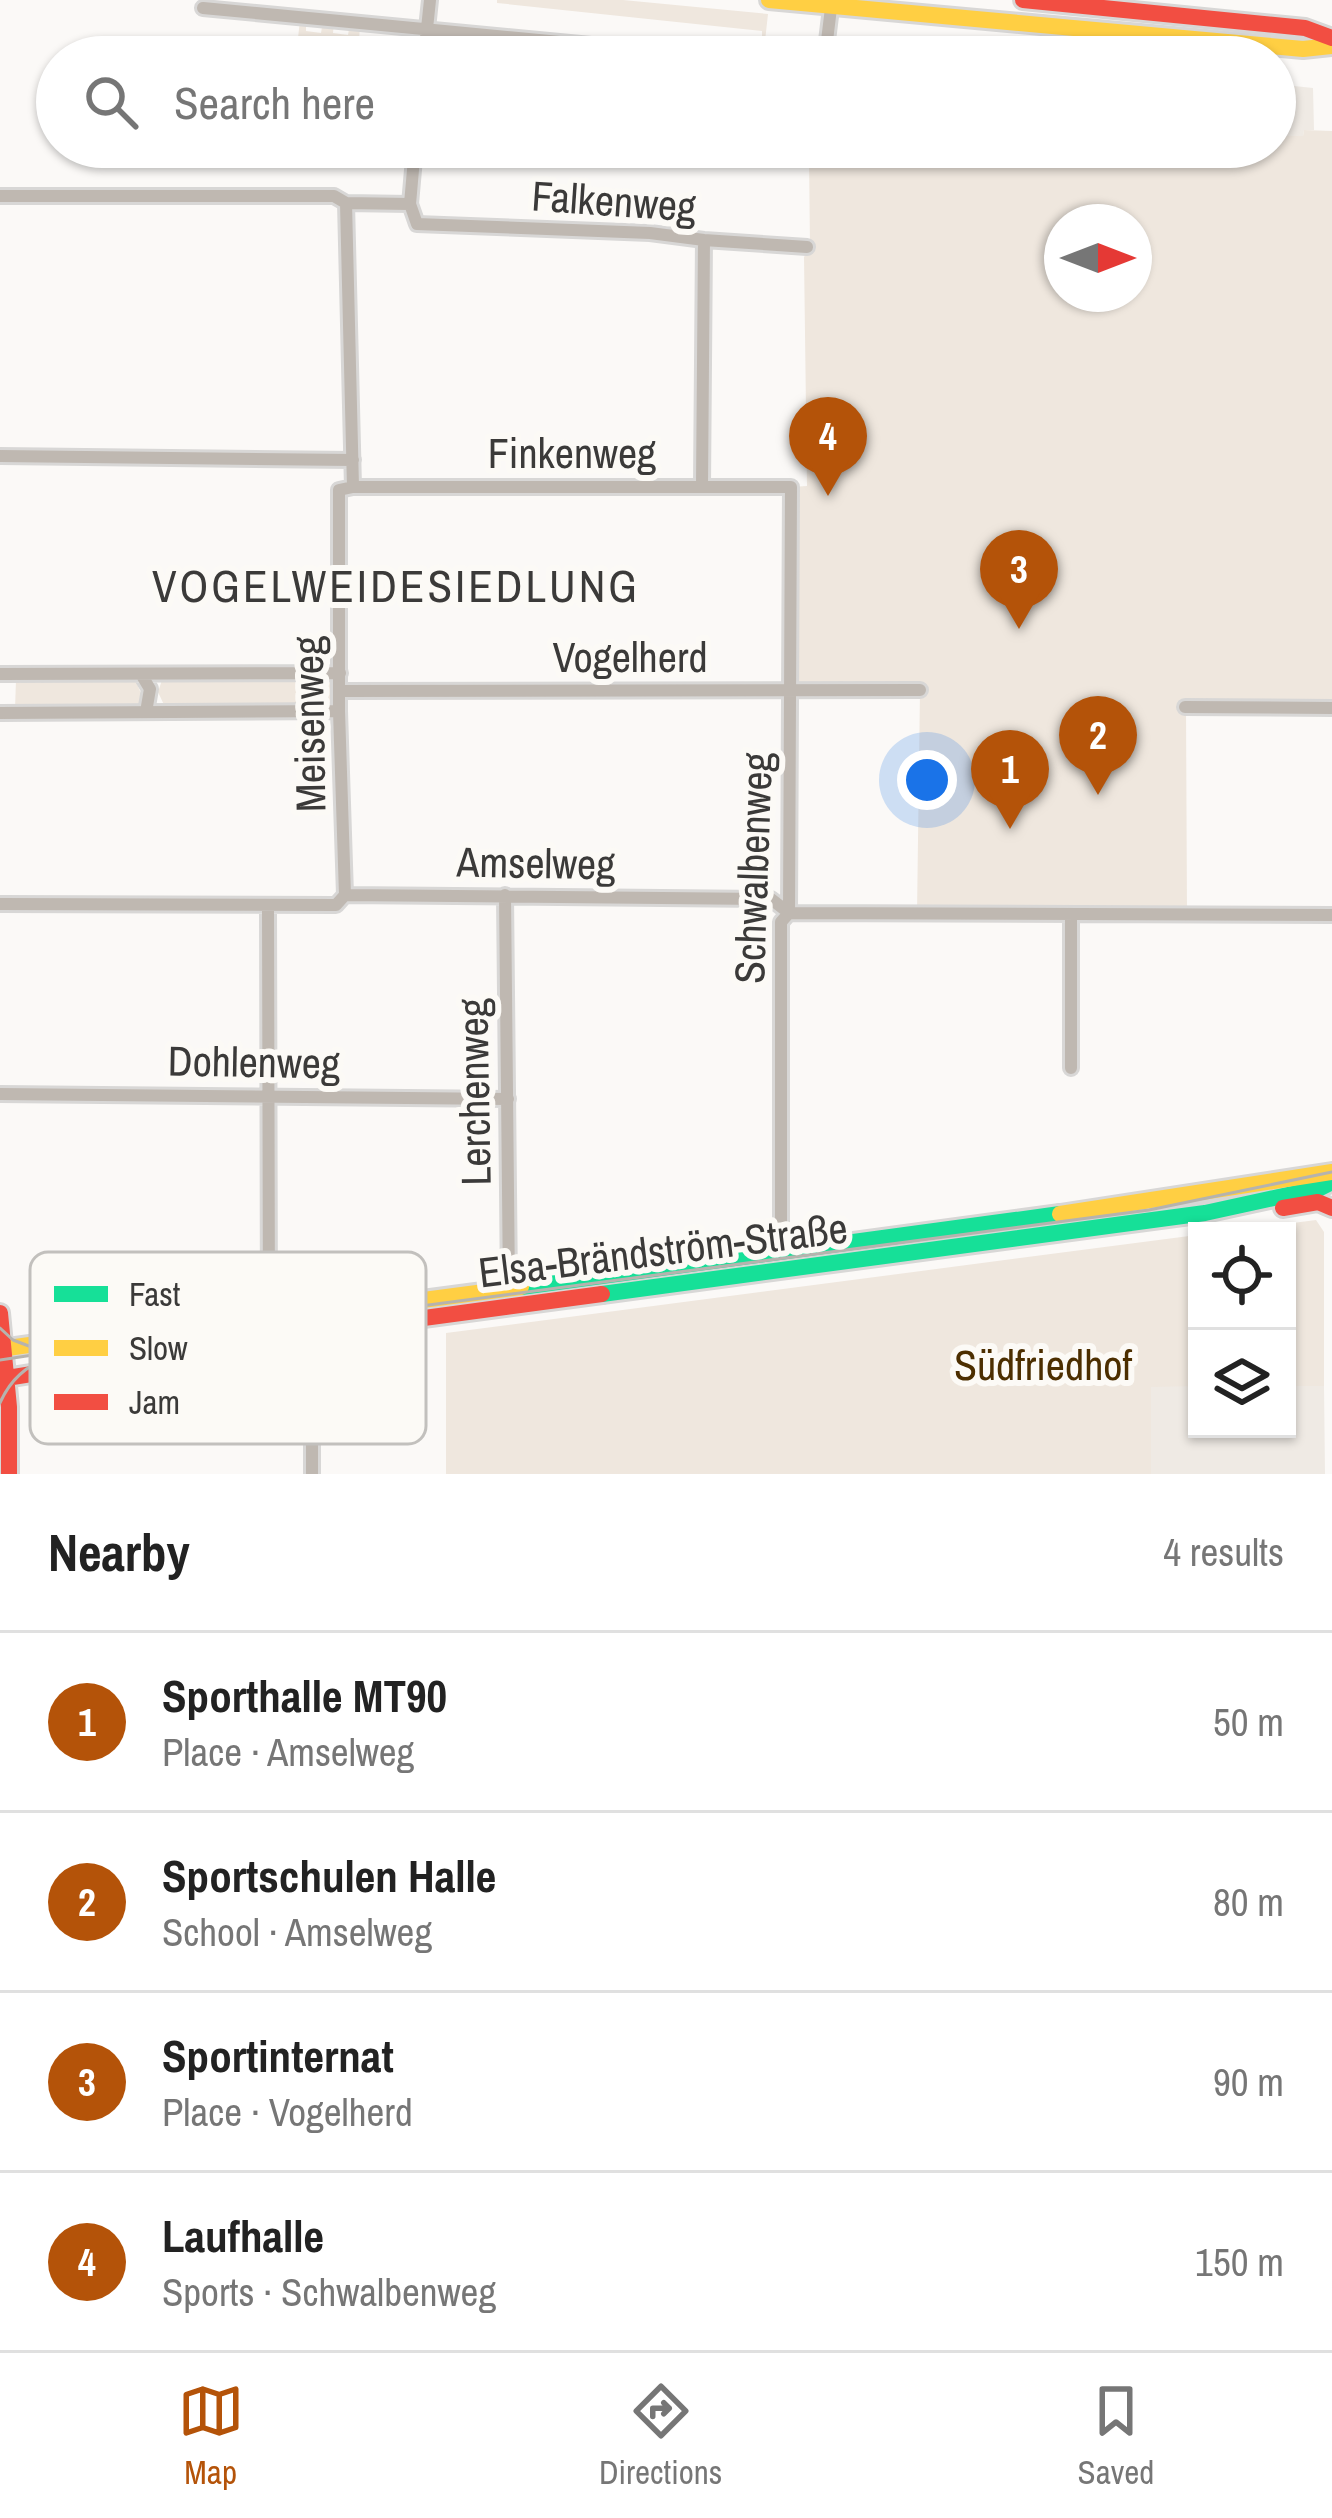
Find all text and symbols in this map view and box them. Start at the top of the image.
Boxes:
search box [36,36,1296,168]
icon: search [78,69,144,135]
text: Search here [174,72,375,133]
street label: Falkenweg [530,167,698,235]
north arrow [1044,204,1152,312]
pin: 4 [789,397,867,496]
street label: Finkenweg [488,425,656,481]
pin: 3 [980,530,1058,629]
district label: VOGELWEIDESIEDLUNG [152,555,640,616]
street label: Vogelherd [552,629,708,685]
street label: Meisenweg [279,635,339,813]
pin: 2 [1059,696,1137,795]
pin: 1 [971,730,1049,829]
your location [897,750,957,810]
street label: Schwalbenweg [721,751,785,985]
street label: Amselweg [455,834,616,892]
street label: Lerchenweg [444,998,504,1186]
street label: Dohlenweg [167,1033,341,1091]
street label: Elsa-Brändström-Straße [475,1200,851,1300]
map controls [1188,1222,1296,1438]
button: locate [1188,1222,1296,1330]
legend [30,1252,426,1444]
text: Fast [129,1272,180,1316]
text: Slow [129,1326,188,1370]
button: layers [1188,1330,1296,1438]
park label: Südfriedhof [954,1337,1132,1393]
text: Jam [129,1380,180,1424]
text: Nearby [48,1518,190,1587]
text: 4 results [1163,1526,1284,1578]
text: Sporthalle MT90 [162,1665,447,1726]
text: 1 [78,1696,96,1748]
text: 50 m [1213,1696,1284,1748]
text: Place · Amselweg [162,1726,414,1778]
text: Sportschulen Halle [162,1845,496,1906]
text: 2 [78,1876,96,1928]
text: 80 m [1213,1876,1284,1928]
text: School · Amselweg [162,1906,432,1958]
text: Sportinternat [162,2025,394,2086]
text: 3 [78,2056,96,2108]
text: 90 m [1213,2056,1284,2108]
text: Place · Vogelherd [162,2086,413,2138]
text: Laufhalle [162,2205,324,2266]
text: 4 [78,2236,96,2288]
text: 150 m [1195,2236,1284,2288]
text: Sports · Schwalbenweg [162,2266,496,2318]
tab: Map [178,2378,244,2494]
tab: Directions [599,2378,722,2494]
tab: Saved [1078,2378,1154,2494]

